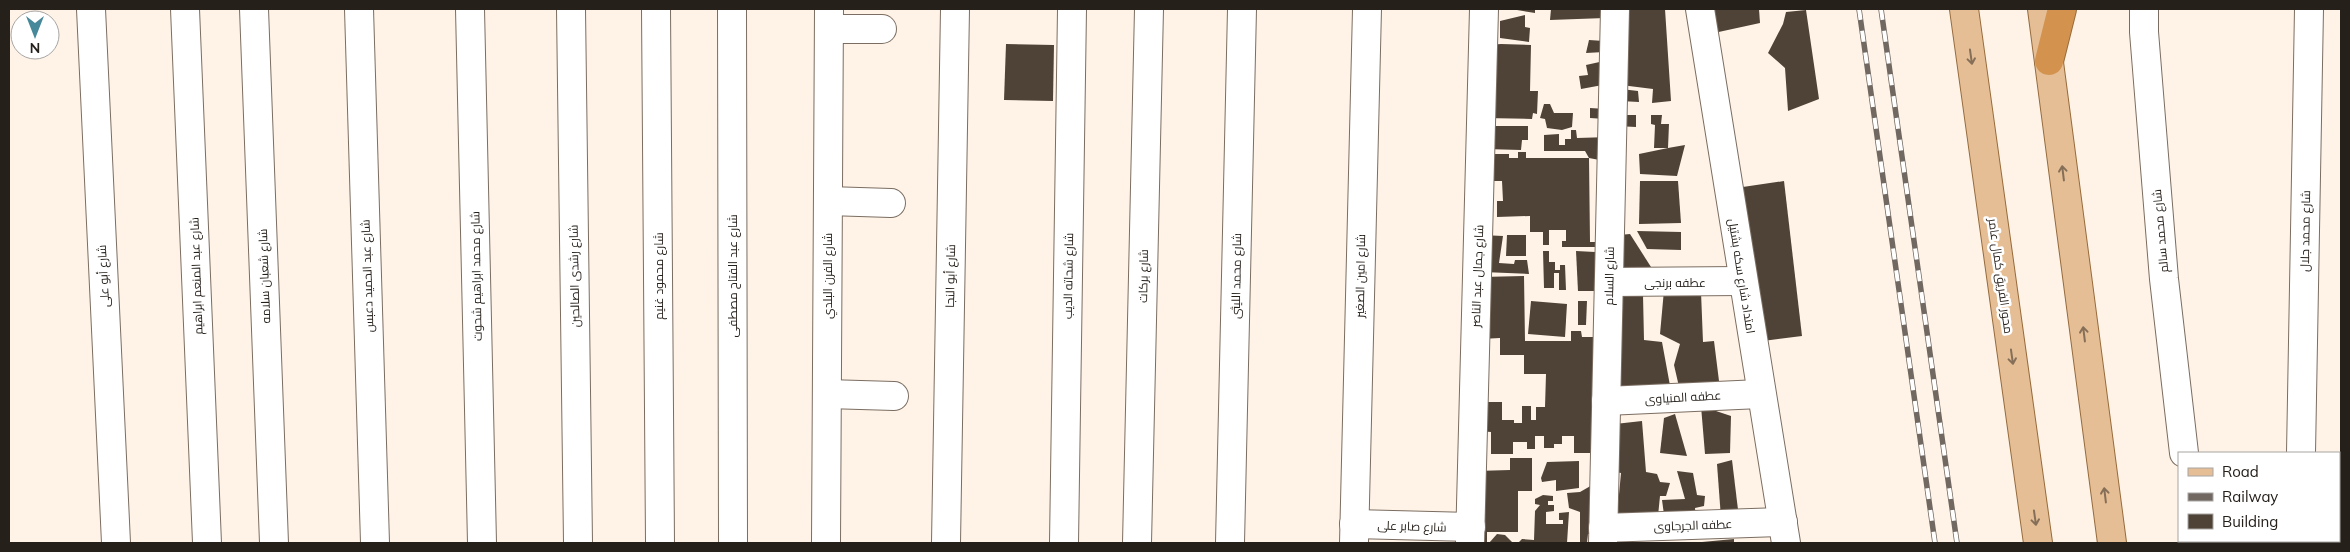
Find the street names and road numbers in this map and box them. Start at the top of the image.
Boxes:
street label: شارع محمد سالم [2149,189,2172,273]
street label: شارع محمد جلال [2297,190,2314,272]
street label: شارع محمد ابراهيم شحوت [467,211,486,341]
street label: شارع عبد الفتاح مصطفى [725,214,741,338]
street label: محور الفريق كمال عامر [1985,216,2017,335]
street label: شارع عبد المنعم ابراهيم [186,217,207,335]
street label: امتداد شارع سكه بشتيل [1725,217,1759,335]
street label: شارع عبد الحميد دعبس [358,219,377,333]
street label: شارع جمال عبد الناصر [1468,224,1487,329]
street label: شارع رشدى الصالحين [566,225,583,327]
street label: شارع شعبان سلامه [255,228,274,324]
street label: شارع محمود غنيم [651,232,667,320]
street label: شارع الفرن البلدي [820,233,838,319]
street label: شارع شحاته الديب [1060,233,1077,319]
street label: شارع محمد الليثى [1228,233,1245,319]
street label: شارع امين الصغير [1352,234,1369,319]
street label: شارع أبو على [94,244,113,308]
street label: شارع أبو النجا [942,244,959,308]
street label: شارع السلام [1601,246,1618,306]
street label: شارع بركات [1135,249,1152,303]
street label: عطفه برنجى [1644,275,1706,290]
street label: عطفه المنياوى [1644,388,1722,406]
street label: عطفه الجرجاوى [1653,516,1733,534]
street label: شارع صابر على [1377,517,1447,536]

